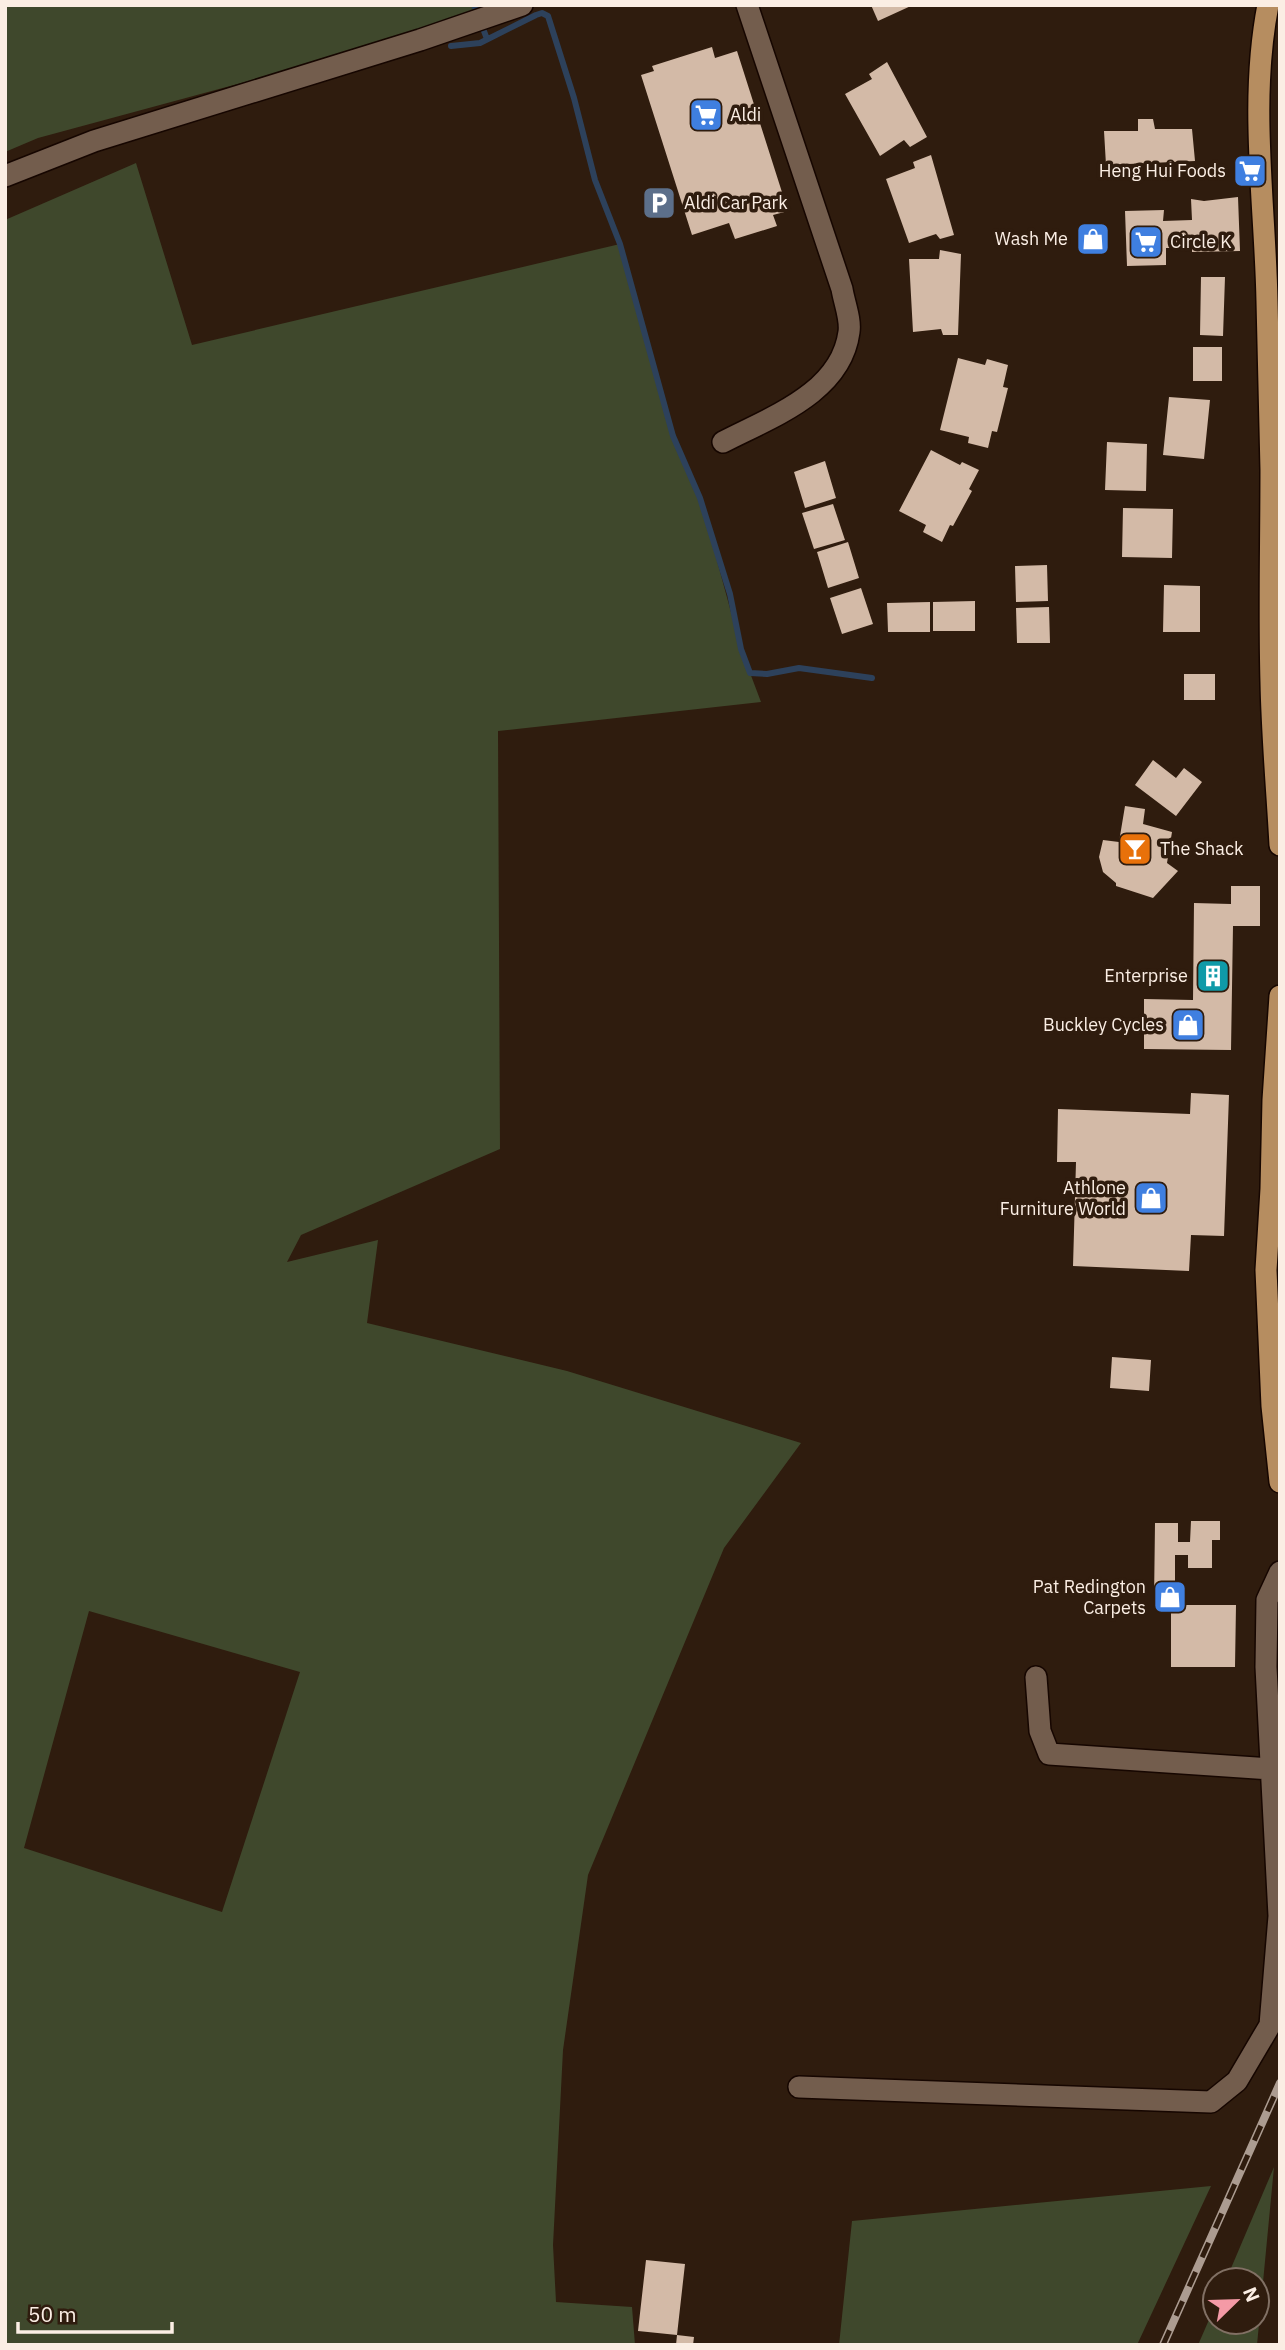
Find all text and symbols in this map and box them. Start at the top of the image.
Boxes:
supermarket icon: Aldi [687,96,725,134]
place label: Aldi [730,103,761,126]
supermarket icon: Heng Hui Foods [1231,152,1269,190]
place label: Heng Hui Foods [1099,159,1226,182]
parking icon: Aldi Car Park [640,184,678,222]
place label: Aldi Car Park [684,191,788,214]
shop icon: Wash Me [1074,220,1112,258]
supermarket icon: Circle K [1127,223,1165,261]
place label: Wash Me [995,227,1068,250]
place label: Circle K [1170,230,1232,253]
bar icon: The Shack [1116,830,1154,868]
place label: The Shack [1160,837,1244,860]
building icon: Enterprise [1194,957,1232,995]
place label: Enterprise [1104,964,1188,987]
shop icon: Buckley Cycles [1169,1006,1207,1044]
place label: Buckley Cycles [1043,1013,1164,1036]
place label: Athlone Furniture World [1000,1176,1126,1220]
shop icon: Athlone Furniture World [1132,1179,1170,1217]
place label: Pat Redington Carpets [1033,1575,1146,1619]
shop icon: Pat Redington Carpets [1151,1578,1189,1616]
north arrow [1201,2266,1271,2336]
text: N [1238,2283,1265,2305]
scale bar [18,2290,172,2334]
text: 50 m [28,2300,77,2328]

